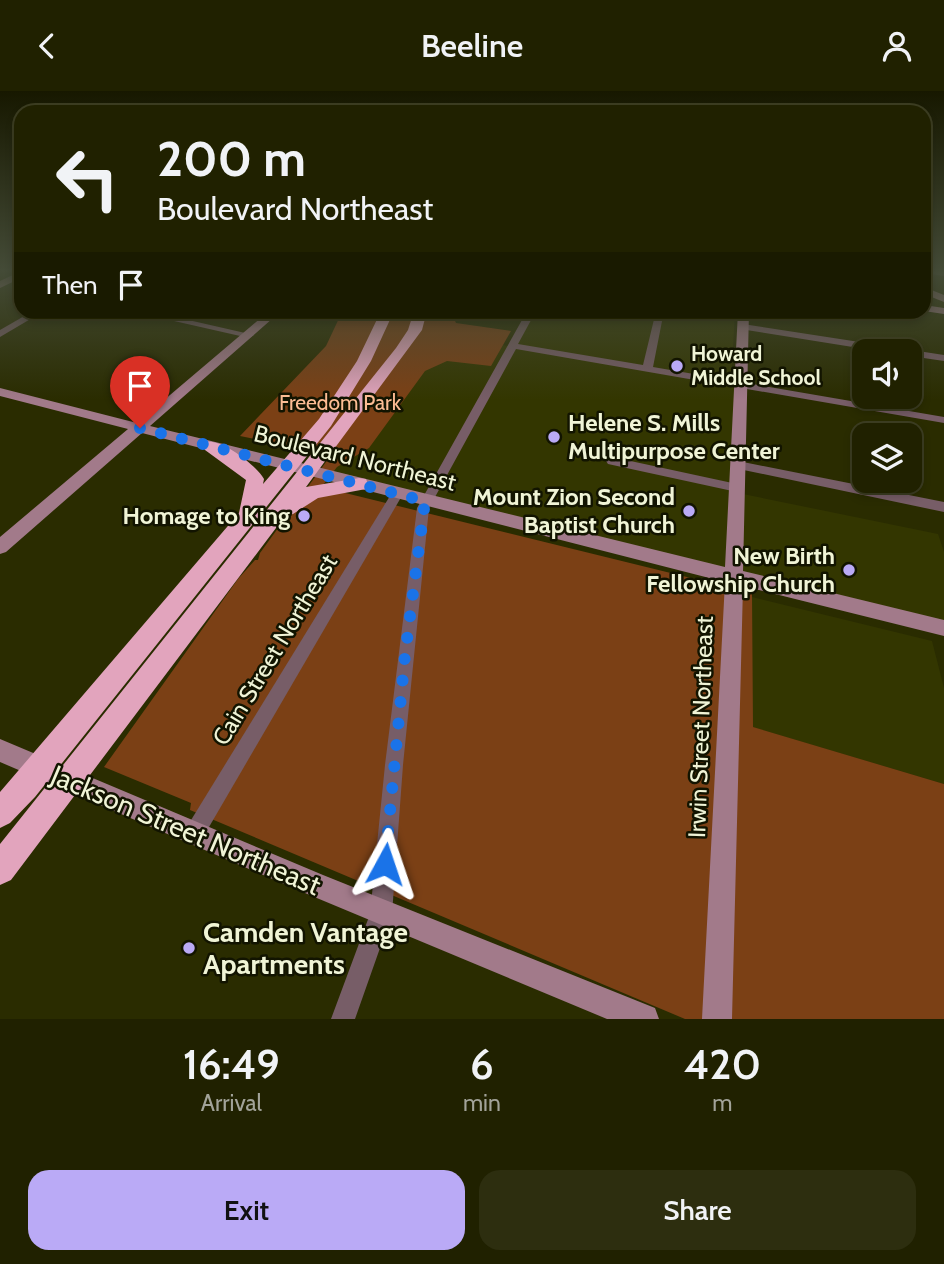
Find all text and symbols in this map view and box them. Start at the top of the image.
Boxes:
text: Beeline [421,26,523,65]
icon: back [28,27,66,65]
icon: person [878,27,916,65]
text: 200 m [157,129,306,188]
icon: left [42,133,133,224]
text: Boulevard Northeast [157,189,433,228]
icon: arrive [112,266,150,304]
text: Then [42,269,98,301]
map controls [852,339,922,493]
button: sound [852,339,922,409]
place label: Howard Middle School [691,341,822,390]
pin [110,356,170,428]
marker: Howard Middle School [669,358,685,374]
icon: arrive [121,367,159,405]
park label: Freedom Park [279,390,402,415]
place label: Helene S. Mills Multipurpose Center [568,408,780,465]
street label: Boulevard Northeast [251,418,459,497]
button: layers [852,423,922,493]
marker: Helene S. Mills Multipurpose Center [546,429,562,445]
place label: Mount Zion Second Baptist Church [473,482,675,539]
place label: Homage to King [123,501,290,530]
marker: Mount Zion Second Baptist Church [681,503,697,519]
marker: Homage to King [296,508,312,524]
place label: New Birth Fellowship Church [646,541,835,598]
street label: Cain Street Northeast [206,549,343,750]
marker: New Birth Fellowship Church [841,562,857,578]
street label: Irwin Street Northeast [682,615,719,838]
street label: Jackson Street Northeast [45,757,326,902]
position arrow [348,827,422,901]
place label: Camden Vantage Apartments [203,915,408,981]
marker: Camden Vantage Apartments [181,940,197,956]
text: 16:49 [183,1038,280,1090]
text: 6 [470,1038,494,1090]
text: 420 [684,1038,761,1090]
text: Arrival [201,1089,262,1117]
text: min [463,1089,501,1117]
text: m [712,1089,732,1117]
button: Exit [28,1170,465,1250]
button: Share [479,1170,916,1250]

